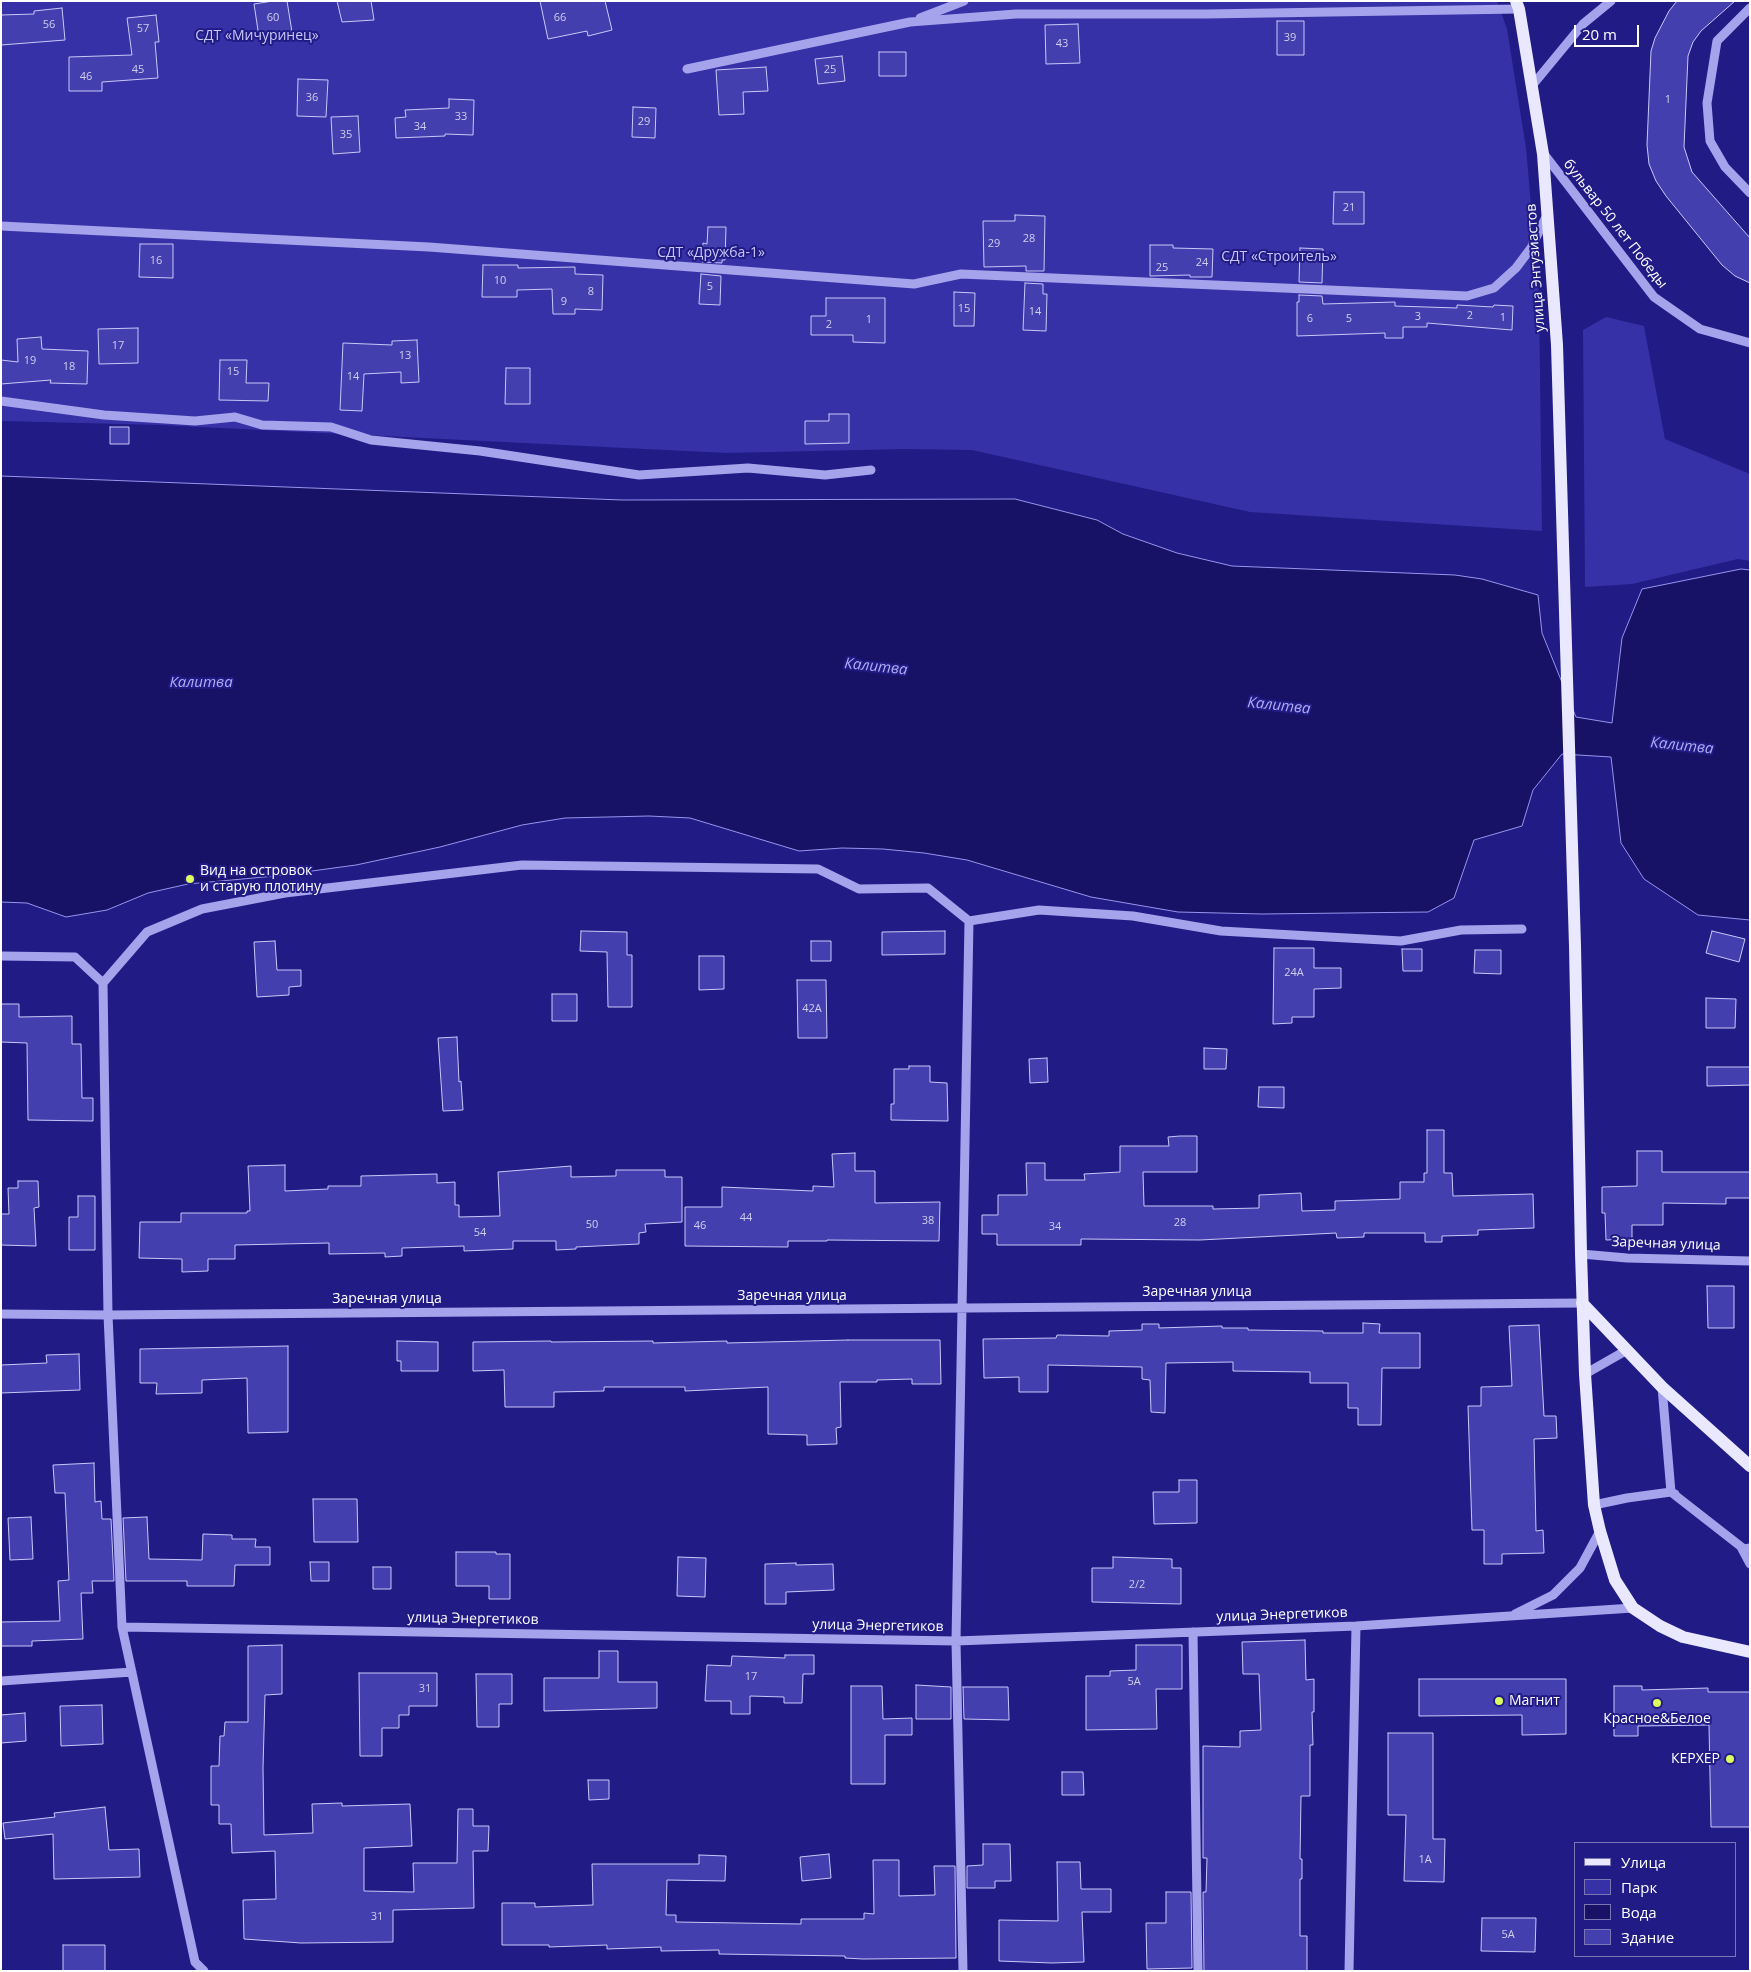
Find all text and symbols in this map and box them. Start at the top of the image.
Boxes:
house number: 60 [267,11,279,25]
house number: 66 [554,11,566,25]
scale bar [1576,15,1641,47]
house number: 56 [43,18,55,32]
house number: 57 [137,22,149,36]
text: 20 m [1582,24,1617,44]
park label: СДТ «Мичуринец» [195,28,319,44]
house number: 39 [1284,31,1296,45]
house number: 43 [1056,37,1068,51]
house number: 45 [132,63,144,77]
house number: 25 [824,63,836,77]
house number: 46 [80,70,92,84]
house number: 36 [306,91,318,105]
house number: 1 [1665,93,1671,107]
house number: 33 [455,110,467,124]
house number: 29 [638,115,650,129]
house number: 34 [414,120,426,134]
house number: 35 [340,128,352,142]
street label: бульвар 50 лет Победы [1559,156,1671,292]
house number: 21 [1343,201,1355,215]
street label: улица Энтузиастов [1523,203,1549,333]
house number: 28 [1023,232,1035,246]
house number: 29 [988,237,1000,251]
park label: СДТ «Дружба-1» [657,245,765,261]
park label: СДТ «Строитель» [1221,249,1337,265]
house number: 16 [150,254,162,268]
house number: 24 [1196,256,1208,270]
house number: 25 [1156,261,1168,275]
house number: 10 [494,274,506,288]
house number: 5 [707,280,713,294]
house number: 8 [588,285,594,299]
house number: 9 [561,295,567,309]
house number: 15 [958,302,970,316]
house number: 14 [1029,305,1041,319]
house number: 2 [1467,309,1473,323]
house number: 3 [1415,310,1421,324]
house number: 1 [1500,311,1506,325]
house number: 6 [1307,312,1313,326]
house number: 5 [1346,312,1352,326]
house number: 1 [866,313,872,327]
house number: 2 [826,318,832,332]
house number: 17 [112,339,124,353]
house number: 13 [399,349,411,363]
house number: 19 [24,354,36,368]
house number: 18 [63,360,75,374]
house number: 15 [227,365,239,379]
house number: 14 [347,370,359,384]
water label: Калитва [844,655,908,679]
water label: Калитва [169,674,233,692]
water label: Калитва [1247,694,1311,718]
water label: Калитва [1650,734,1714,758]
place label: Вид на островок и старую плотину [200,863,321,896]
marker: Вид на островок и старую плотину [184,873,196,885]
house number: 24А [1284,966,1304,980]
house number: 42А [802,1002,822,1016]
house number: 44 [740,1211,752,1225]
house number: 38 [922,1214,934,1228]
house number: 28 [1174,1216,1186,1230]
house number: 50 [586,1218,598,1232]
house number: 46 [694,1219,706,1233]
house number: 34 [1049,1220,1061,1234]
house number: 54 [474,1226,486,1240]
street label: Заречная улица [1611,1234,1721,1254]
street label: Заречная улица [1142,1284,1252,1300]
street label: Заречная улица [737,1288,847,1304]
street label: Заречная улица [332,1291,442,1307]
house number: 2/2 [1129,1578,1145,1592]
street label: улица Энергетиков [1216,1604,1348,1626]
street label: улица Энергетиков [407,1609,539,1629]
street label: улица Энергетиков [812,1616,944,1636]
house number: 17 [745,1670,757,1684]
house number: 5А [1127,1675,1141,1689]
house number: 31 [419,1682,431,1696]
place label: Магнит [1509,1693,1560,1709]
marker: Магнит [1493,1695,1505,1707]
marker: Красное&Белое [1651,1697,1663,1709]
place label: Красное&Белое [1603,1711,1711,1727]
place label: КЕРХЕР [1671,1751,1720,1767]
marker: КЕРХЕР [1724,1753,1736,1765]
legend [1574,1842,1736,1957]
text: Улица [1621,1852,1666,1872]
house number: 1А [1418,1853,1432,1867]
text: Парк [1621,1877,1657,1897]
text: Вода [1621,1902,1657,1922]
house number: 31 [371,1910,383,1924]
text: Здание [1621,1927,1674,1947]
house number: 5А [1501,1928,1515,1942]

